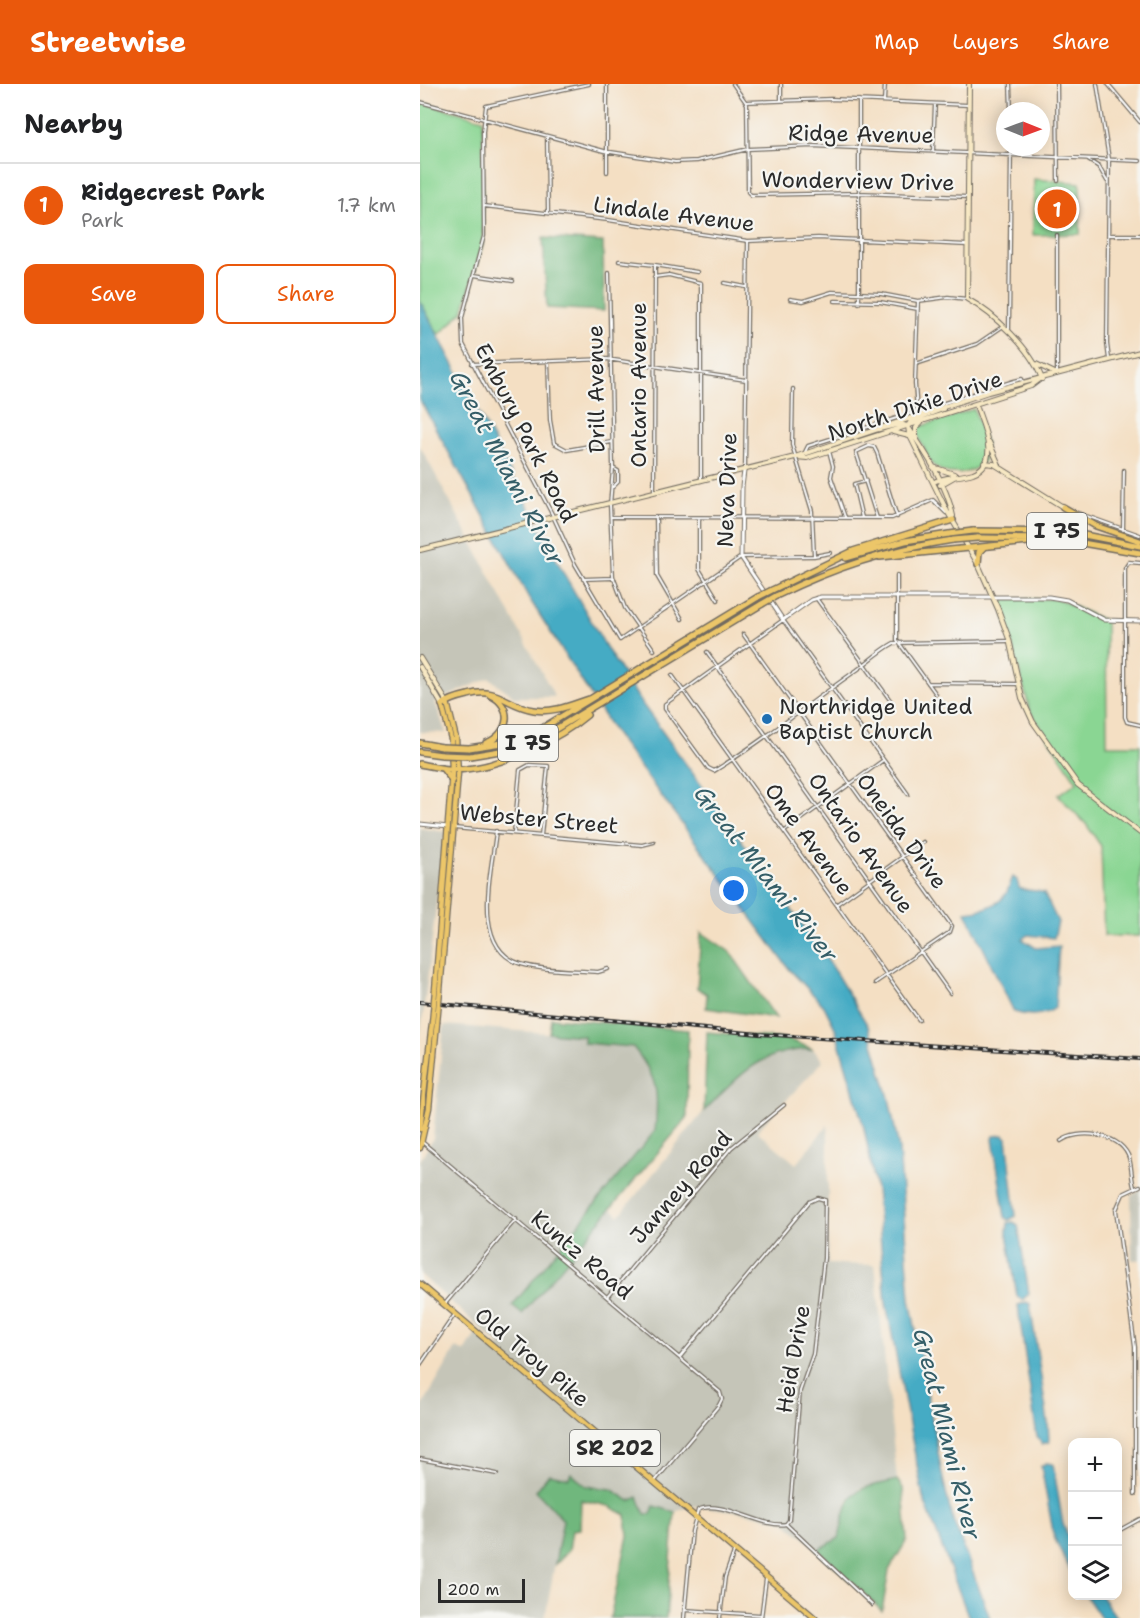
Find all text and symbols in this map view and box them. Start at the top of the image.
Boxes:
text: Streetwise [30,23,186,61]
text: Map [874,28,919,56]
text: Layers [952,28,1019,56]
text: Share [1052,28,1110,56]
north arrow [996,102,1050,156]
text: Nearby [24,106,123,141]
street label: Ridge Avenue [788,118,934,150]
street label: Wonderview Drive [761,165,955,197]
text: Ridgecrest Park [81,178,265,207]
pin: 1 [1038,186,1076,232]
street label: Lindale Avenue [592,190,756,238]
text: 1 [39,192,48,218]
text: 1.7 km [337,192,396,218]
text: Park [81,207,124,233]
button: Save [24,264,204,324]
button: Share [216,264,396,324]
street label: Ontario Avenue [624,302,653,468]
street label: Drill Avenue [580,325,612,453]
street label: Embury Park Road [468,338,584,528]
street label: North Dixie Drive [824,364,1006,448]
water label: Great Miami River [442,365,572,572]
street label: Neva Drive [711,432,743,548]
road number: I 75 [1027,513,1087,549]
place label: Northridge United Baptist Church [779,692,972,746]
marker: Northridge United Baptist Church [760,712,774,726]
road number: I 75 [498,725,558,761]
street label: Ontario Avenue [802,767,920,919]
street label: Oneida Drive [850,767,954,895]
street label: Ome Avenue [758,777,860,901]
water label: Great Miami River [687,779,846,970]
street label: Webster Street [458,798,620,840]
your location [719,876,748,905]
street label: Janney Road [624,1124,738,1250]
street label: Kuntz Road [525,1204,639,1306]
street label: Old Troy Pike [469,1301,595,1413]
street label: Heid Drive [769,1303,817,1415]
water label: Great Miami River [905,1325,989,1544]
road number: SR 202 [570,1430,660,1466]
map controls [1068,1438,1122,1600]
button: + [1068,1438,1122,1492]
button: − [1068,1492,1122,1546]
button: layers [1068,1546,1122,1600]
scale bar [438,1576,525,1604]
text: 200 m [447,1579,499,1600]

